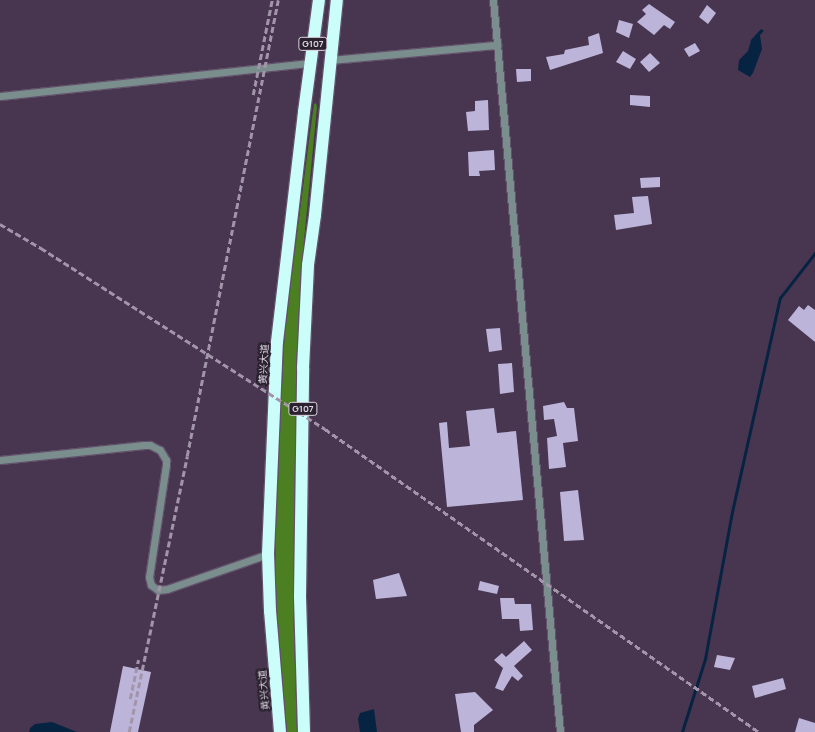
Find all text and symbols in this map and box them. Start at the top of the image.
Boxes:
road number: G107 [298,37,328,51]
street label: 黄兴大道 [257,344,271,384]
road number: G107 [288,402,318,416]
street label: 黄兴大道 [256,670,272,710]

